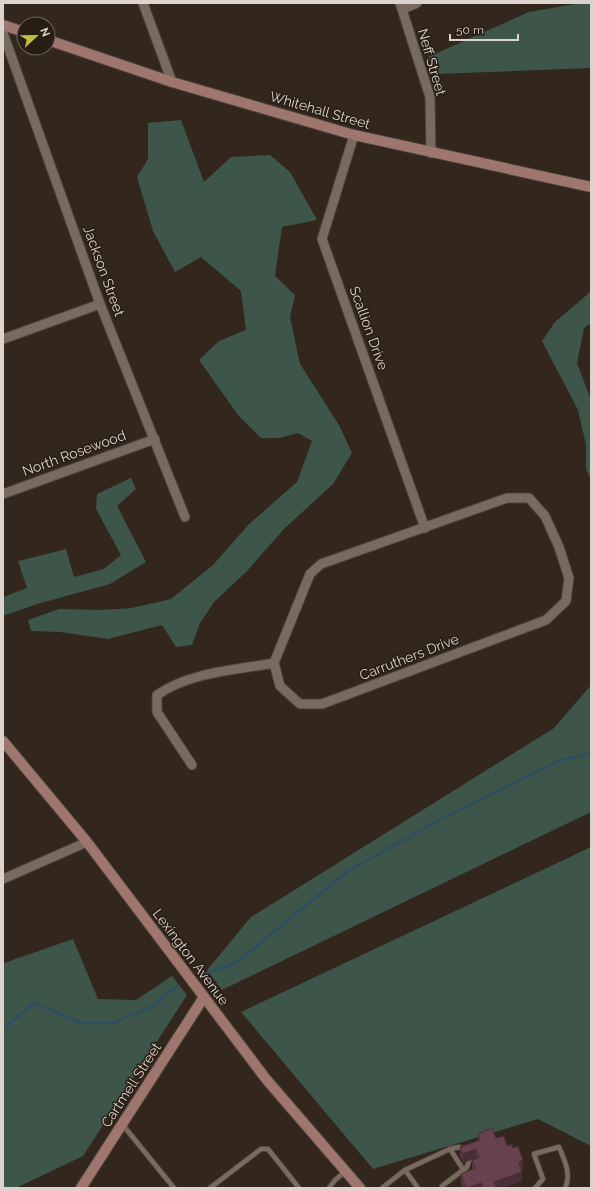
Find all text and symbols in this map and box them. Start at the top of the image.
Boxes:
north arrow [16,16,56,56]
scale bar [450,16,518,42]
text: 50 m [456,23,484,37]
text: N [37,26,52,39]
street label: Neff Street [415,27,449,98]
street label: Whitehall Street [268,88,372,132]
street label: Jackson Street [80,224,128,319]
street label: Scallion Drive [346,284,392,372]
street label: North Rosewood [20,427,128,479]
street label: Carruthers Drive [357,631,461,683]
street label: Lexington Avenue [150,906,232,1008]
street label: Cartmell Street [98,1040,164,1130]

